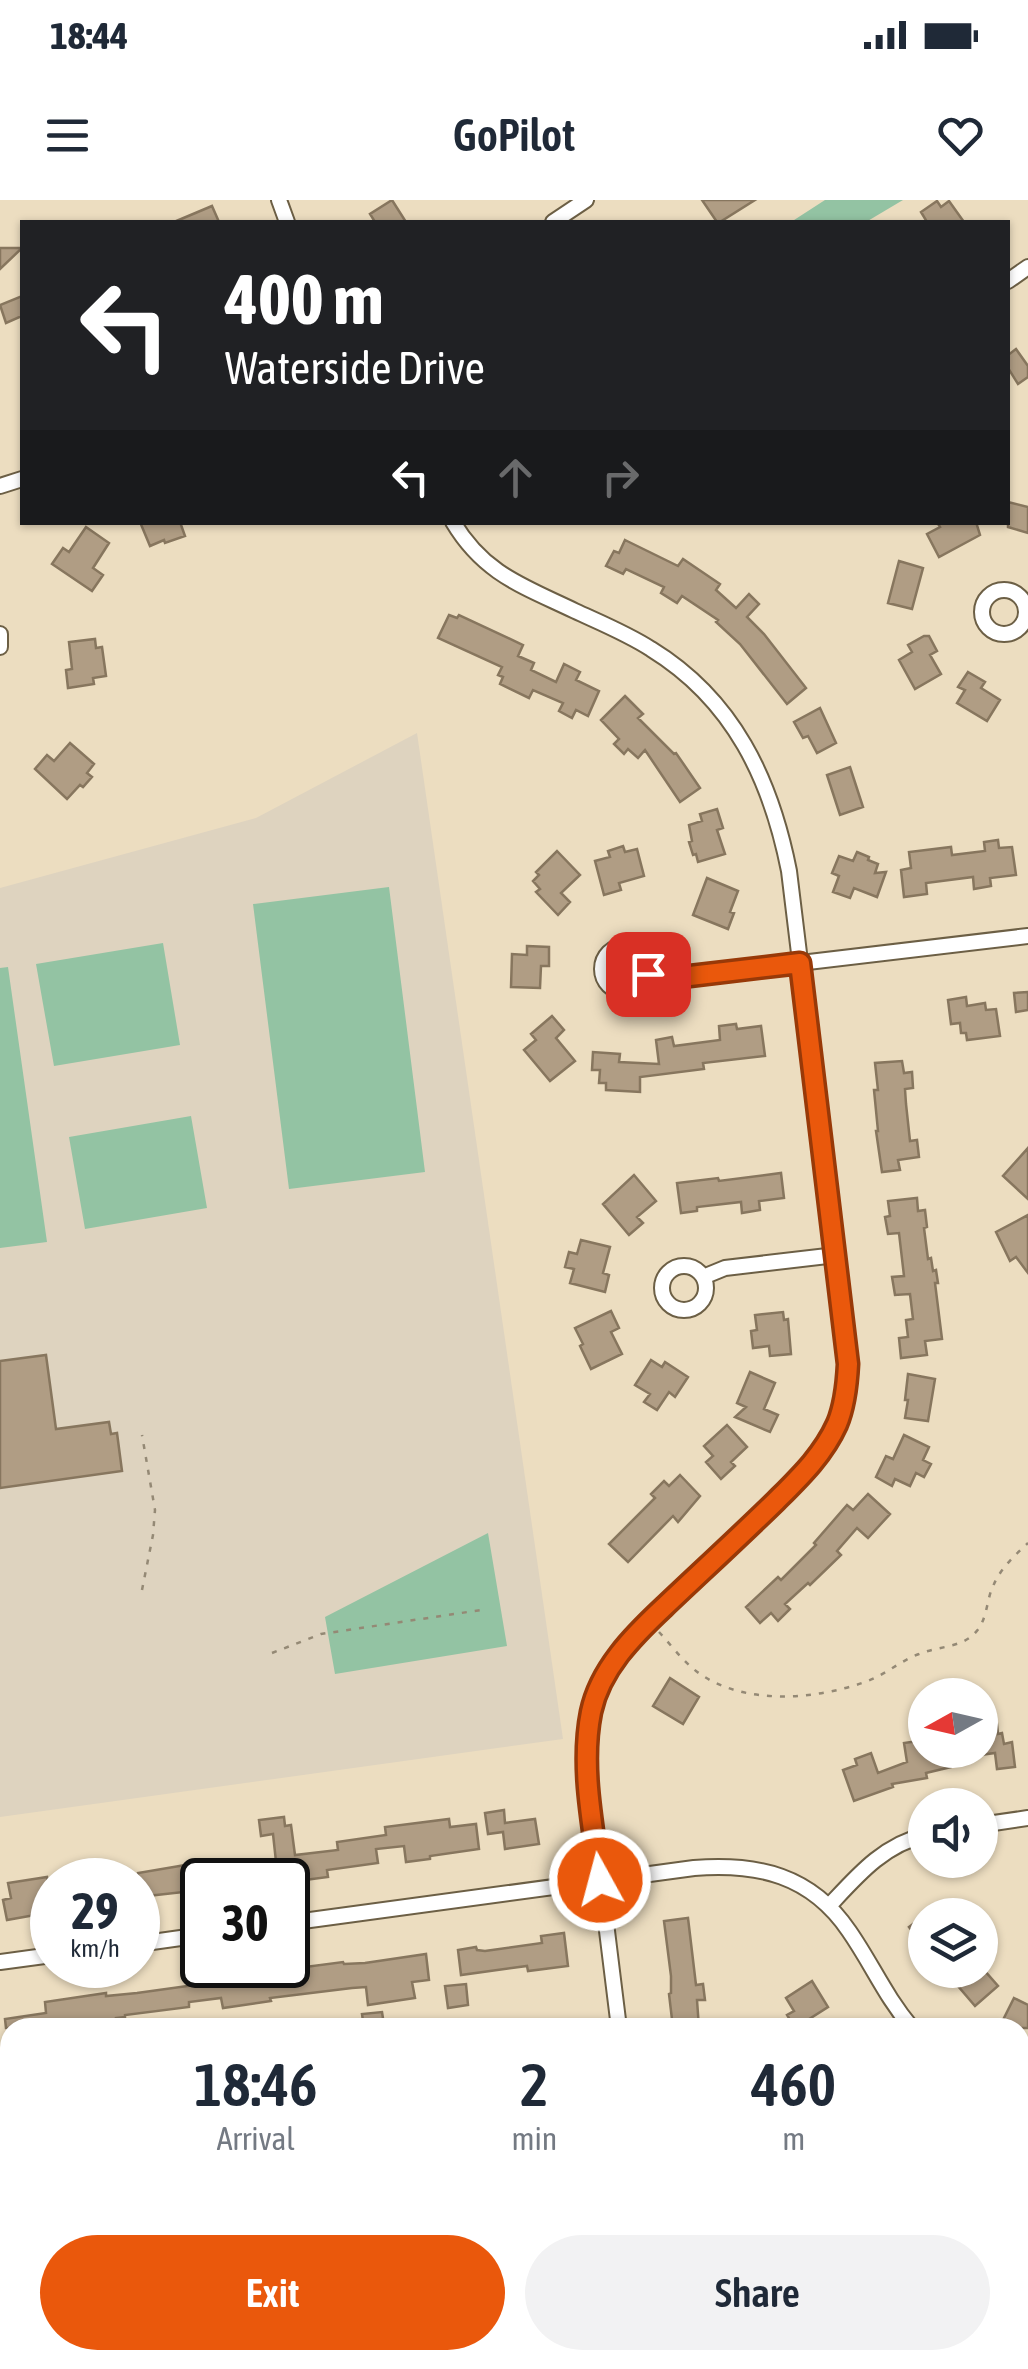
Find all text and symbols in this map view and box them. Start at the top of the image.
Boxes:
text: 18:44 [50,14,128,57]
icon: menu [40,108,95,163]
icon: heart [933,108,988,163]
text: GoPilot [453,109,575,161]
text: 400 m [225,259,384,339]
icon: left [60,260,190,390]
text: Waterside Drive [225,342,485,394]
icon: left [383,450,438,505]
icon: ahead [488,450,543,505]
icon: right [593,450,648,505]
pin [606,932,691,1017]
icon: arrive [621,947,676,1002]
north arrow [908,1678,998,1768]
map controls [908,1678,998,1988]
button: sound [908,1788,998,1878]
position arrow [548,1828,652,1932]
speed limit sign: 30 [180,1858,310,1988]
text: 29 [71,1882,118,1940]
button: layers [908,1898,998,1988]
text: km/h [70,1934,120,1962]
text: 18:46 [194,2050,317,2119]
text: 2 [520,2050,549,2119]
text: 460 [751,2050,836,2119]
text: Arrival [217,2120,295,2157]
text: min [511,2120,557,2157]
text: m [782,2120,805,2157]
button: Exit [40,2235,505,2350]
button: Share [525,2235,990,2350]

